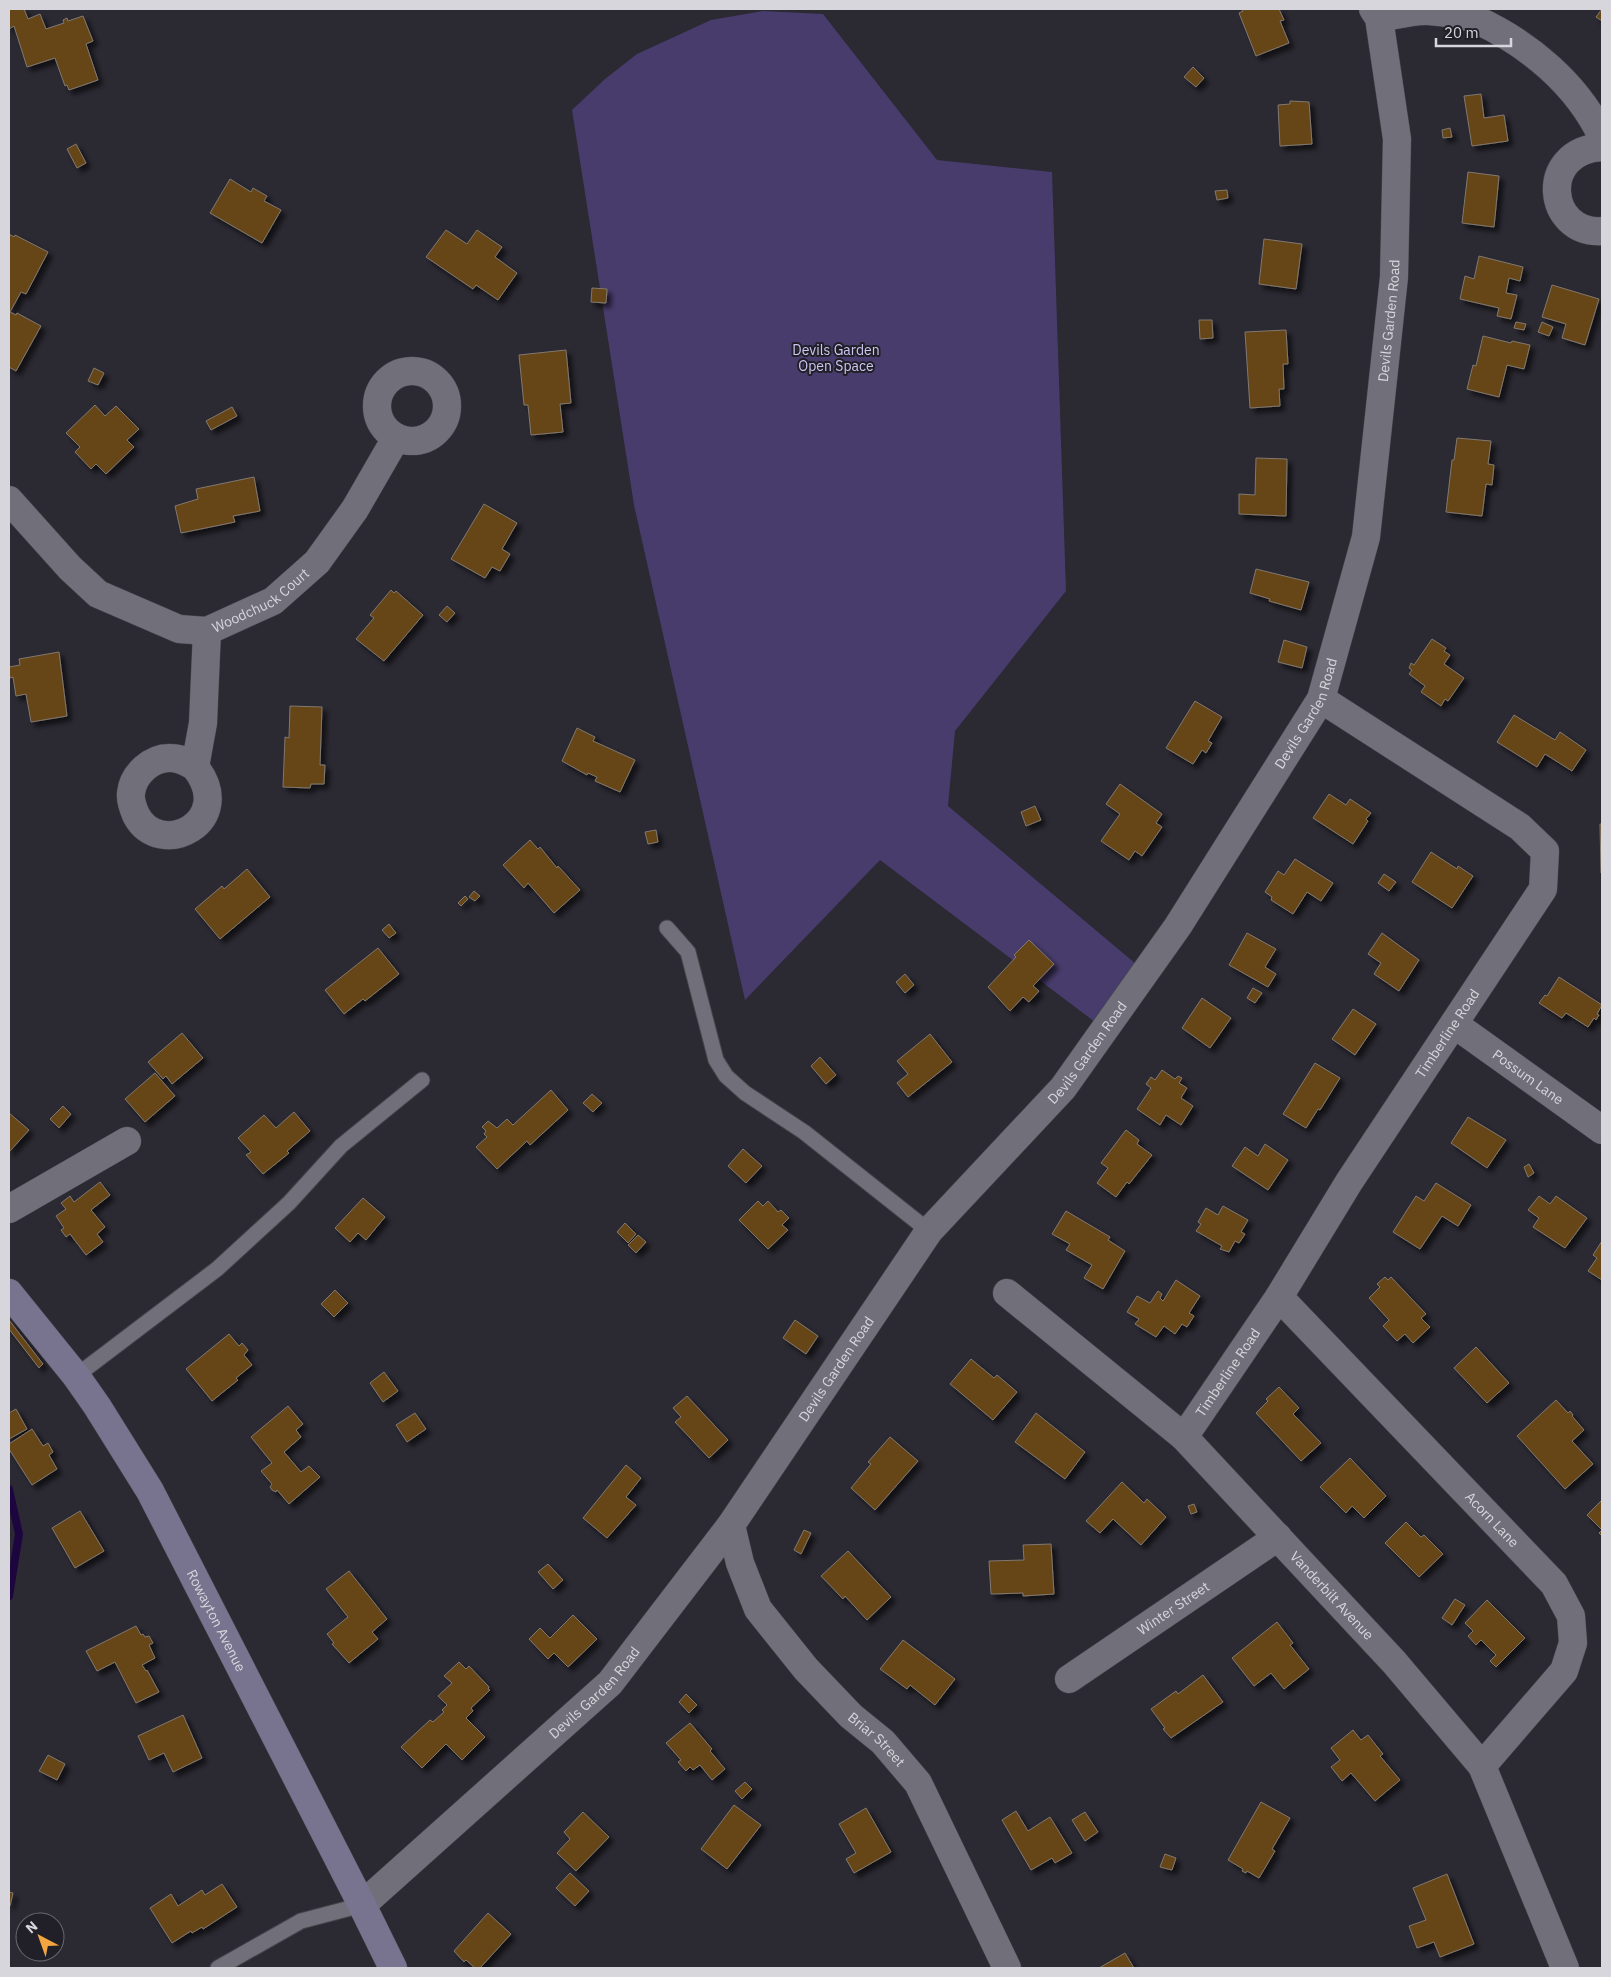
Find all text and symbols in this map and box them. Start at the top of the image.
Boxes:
scale bar [1436,15,1511,47]
text: 20 m [1444,23,1479,42]
street label: Devils Garden Road [1374,259,1403,383]
park label: Devils Garden Open Space [792,341,880,375]
street label: Woodchuck Court [209,564,313,637]
street label: Devils Garden Road [1270,656,1341,772]
street label: Timberline Road [1411,985,1483,1081]
street label: Devils Garden Road [1044,998,1131,1108]
street label: Possum Lane [1489,1045,1567,1109]
street label: Devils Garden Road [794,1313,878,1425]
street label: Timberline Road [1191,1325,1264,1420]
street label: Acorn Lane [1461,1488,1523,1551]
street label: Vanderbilt Avenue [1286,1547,1378,1644]
street label: Rowayton Avenue [183,1566,250,1675]
street label: Winter Street [1134,1577,1213,1639]
street label: Devils Garden Road [545,1643,644,1743]
street label: Briar Street [844,1708,909,1770]
north arrow [15,1912,65,1962]
text: N [22,1917,41,1937]

